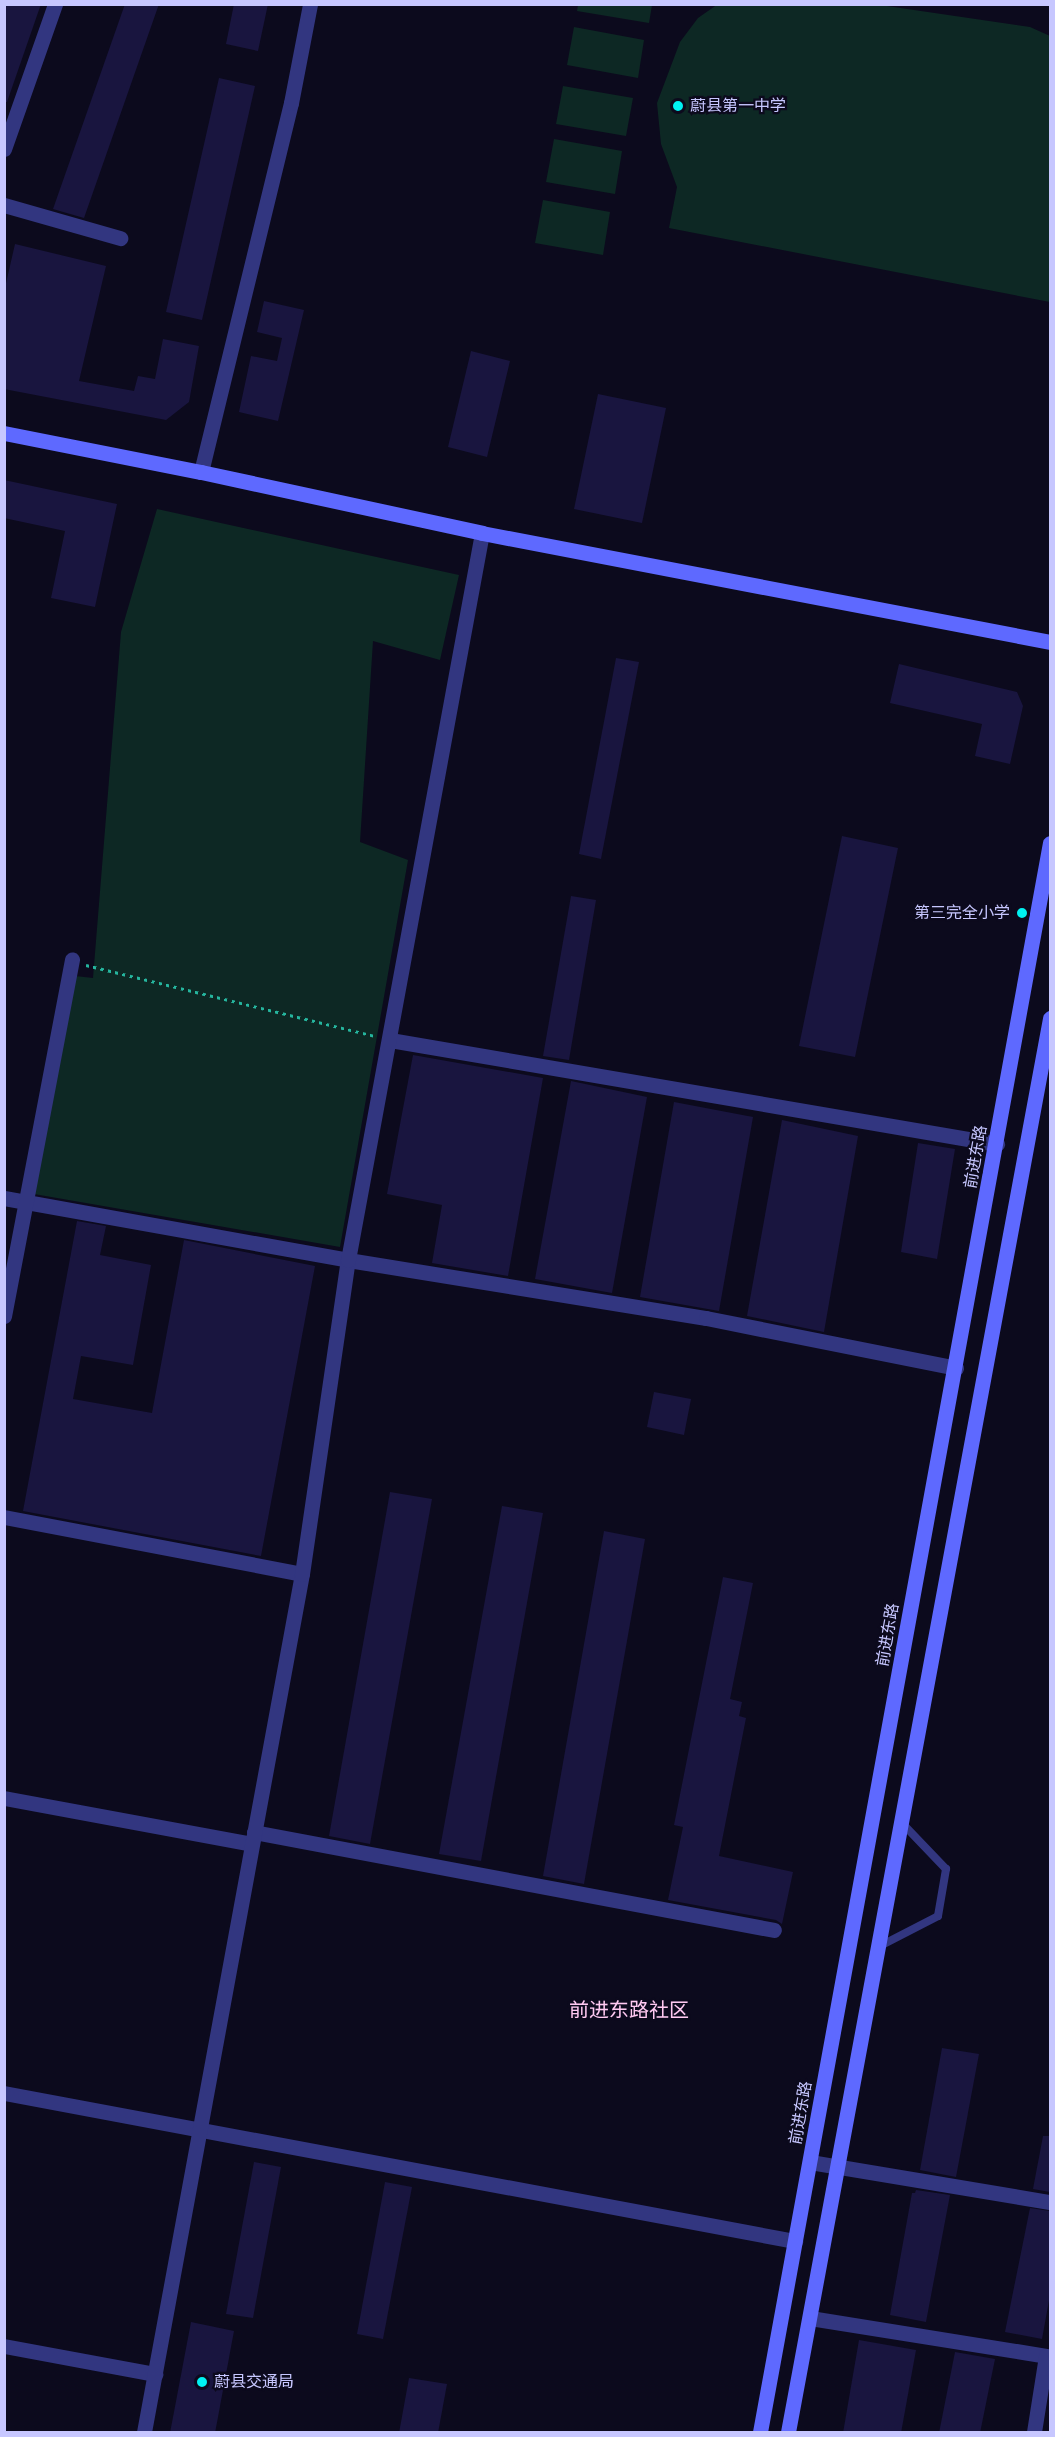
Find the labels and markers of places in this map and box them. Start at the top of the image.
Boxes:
place label: 蔚县第一中学 [690,96,786,116]
marker: 蔚县第一中学 [671,99,685,113]
place label: 第三完全小学 [914,903,1010,923]
marker: 第三完全小学 [1015,906,1029,920]
place label: 蔚县交通局 [214,2372,294,2392]
marker: 蔚县交通局 [195,2375,209,2389]

